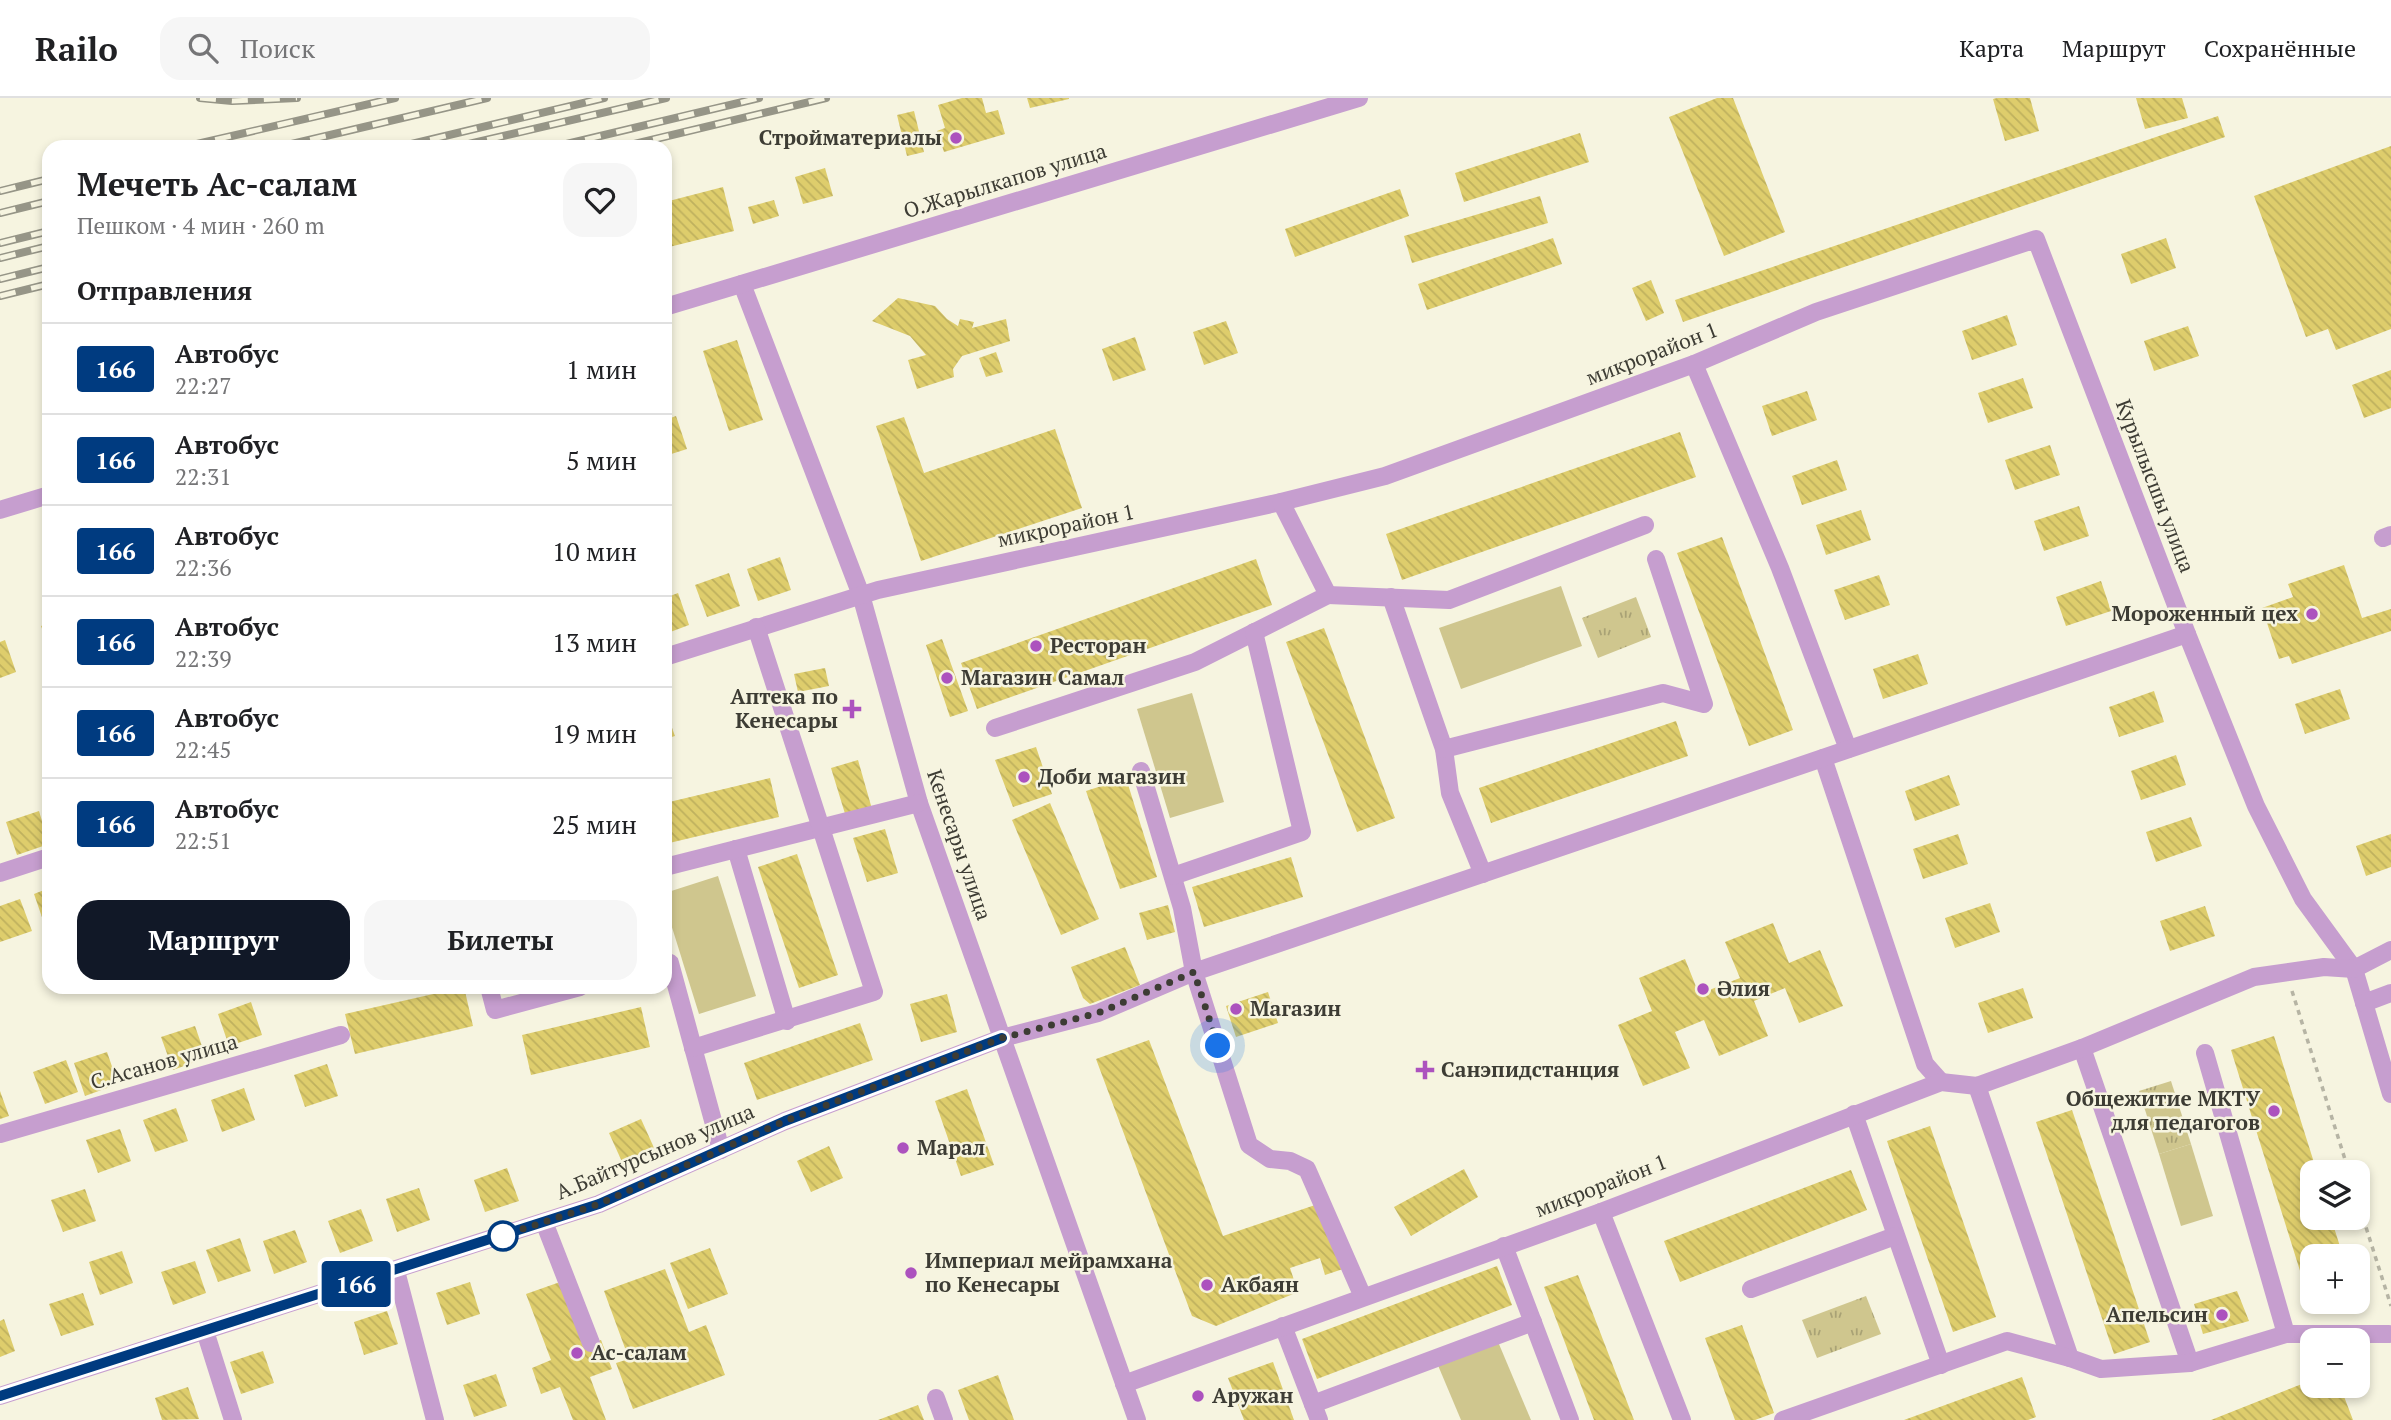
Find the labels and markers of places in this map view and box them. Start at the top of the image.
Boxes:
place label: Стройматериалы [759,123,942,151]
marker: Стройматериалы [948,130,964,146]
place label: Мороженный цех [2112,599,2298,627]
marker: Мороженный цех [2304,606,2320,622]
place label: Ресторан [1050,631,1147,659]
marker: Ресторан [1028,638,1044,654]
place label: Магазин Самал [961,663,1124,691]
marker: Магазин Самал [939,670,955,686]
place label: Аптека по Кенесары [730,682,838,734]
marker: Аптека по Кенесары [844,701,860,717]
place label: Доби магазин [1038,762,1186,790]
marker: Доби магазин [1016,769,1032,785]
place label: Әлия [1717,974,1770,1002]
marker: Әлия [1695,981,1711,997]
place label: Магазин [1250,994,1341,1022]
marker: Магазин [1228,1001,1244,1017]
place label: Санэпидстанция [1441,1055,1619,1083]
marker: Санэпидстанция [1415,1060,1435,1080]
place label: Общежитие МКТУ для педагогов [2066,1084,2261,1136]
marker: Общежитие МКТУ для педагогов [2266,1103,2282,1119]
place label: Марал [917,1133,985,1161]
marker: Марал [895,1140,911,1156]
unlabelled marker [488,1221,518,1251]
place label: Империал мейрамхана по Кенесары [925,1246,1173,1298]
marker: Империал мейрамхана по Кенесары [903,1265,919,1281]
place label: Акбаян [1221,1270,1299,1298]
marker: Акбаян [1199,1277,1215,1293]
place label: Апельсин [2106,1300,2208,1328]
marker: Апельсин [2214,1307,2230,1323]
place label: Ас-салам [591,1338,687,1366]
marker: Ас-салам [569,1345,585,1361]
place label: Аружан [1212,1381,1293,1409]
marker: Аружан [1190,1388,1206,1404]

